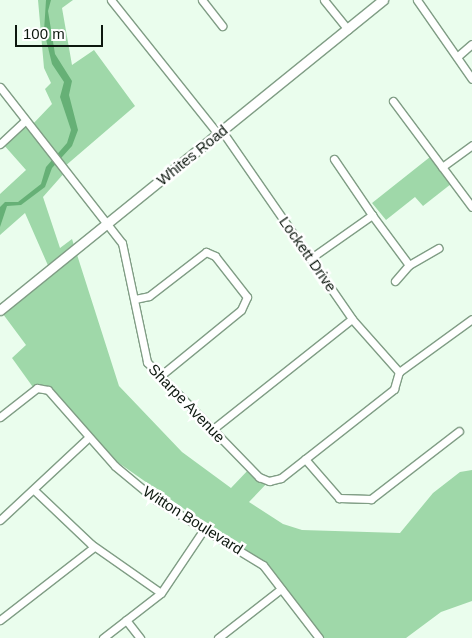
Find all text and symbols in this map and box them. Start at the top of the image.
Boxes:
scale bar [18,15,105,47]
text: 100 m [23,25,65,42]
street label: Whites Road [153,121,231,189]
street label: Lockett Drive [276,213,340,295]
street label: Sharpe Avenue [145,360,229,446]
street label: Witton Boulevard [140,482,246,558]

